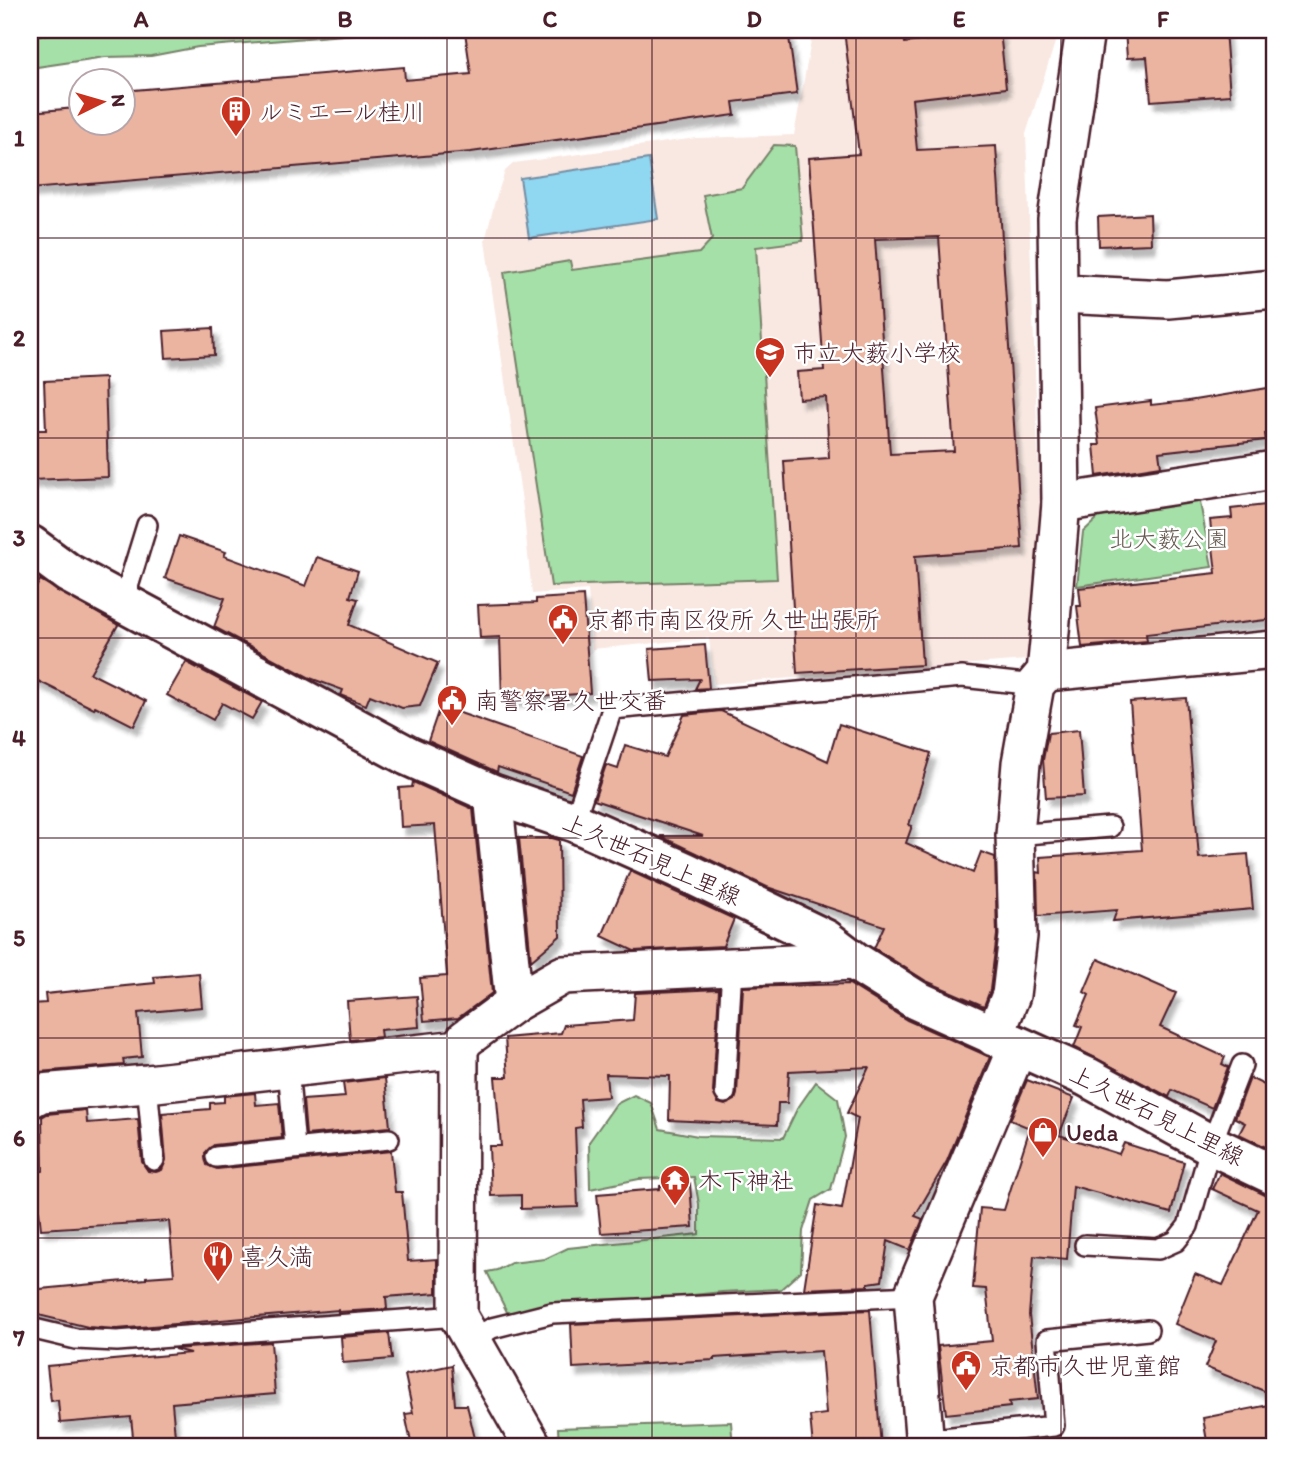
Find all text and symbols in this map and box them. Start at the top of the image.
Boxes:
text: A [133,5,149,33]
text: B [338,5,353,33]
text: C [543,5,558,33]
text: D [746,5,762,33]
text: E [953,5,966,33]
text: F [1157,5,1170,33]
north arrow [66,66,136,136]
text: N [106,93,130,108]
building icon: ルミエール桂川 [219,94,253,138]
place label: ルミエール桂川 [259,97,426,126]
text: 1 [14,124,25,152]
text: 2 [13,324,26,352]
school or university icon: 市立大薮小学校 [753,335,787,379]
place label: 市立大薮小学校 [793,338,961,367]
text: 3 [13,524,26,552]
park label: 北大薮公園 [1109,524,1229,553]
public building icon: 京都市南区役所 久世出張所 [546,602,580,646]
place label: 京都市南区役所 久世出張所 [586,605,879,634]
public building icon: 南警察署久世交番 [435,683,469,727]
place label: 南警察署久世交番 [475,686,667,715]
text: 4 [12,724,26,752]
street label: 上久世石見上里線 [558,807,746,911]
text: 5 [13,924,25,952]
street label: 上久世石見上里線 [1065,1058,1249,1172]
shop icon: Ueda [1026,1115,1060,1159]
place label: Ueda [1066,1118,1119,1147]
text: 6 [13,1124,25,1152]
temple icon: 木下神社 [658,1163,692,1207]
place label: 木下神社 [698,1166,794,1195]
restaurant icon: 喜久満 [201,1239,235,1283]
place label: 喜久満 [241,1242,313,1271]
text: 7 [12,1324,25,1352]
public building icon: 京都市久世児童館 [949,1348,983,1392]
place label: 京都市久世児童館 [989,1351,1181,1380]

